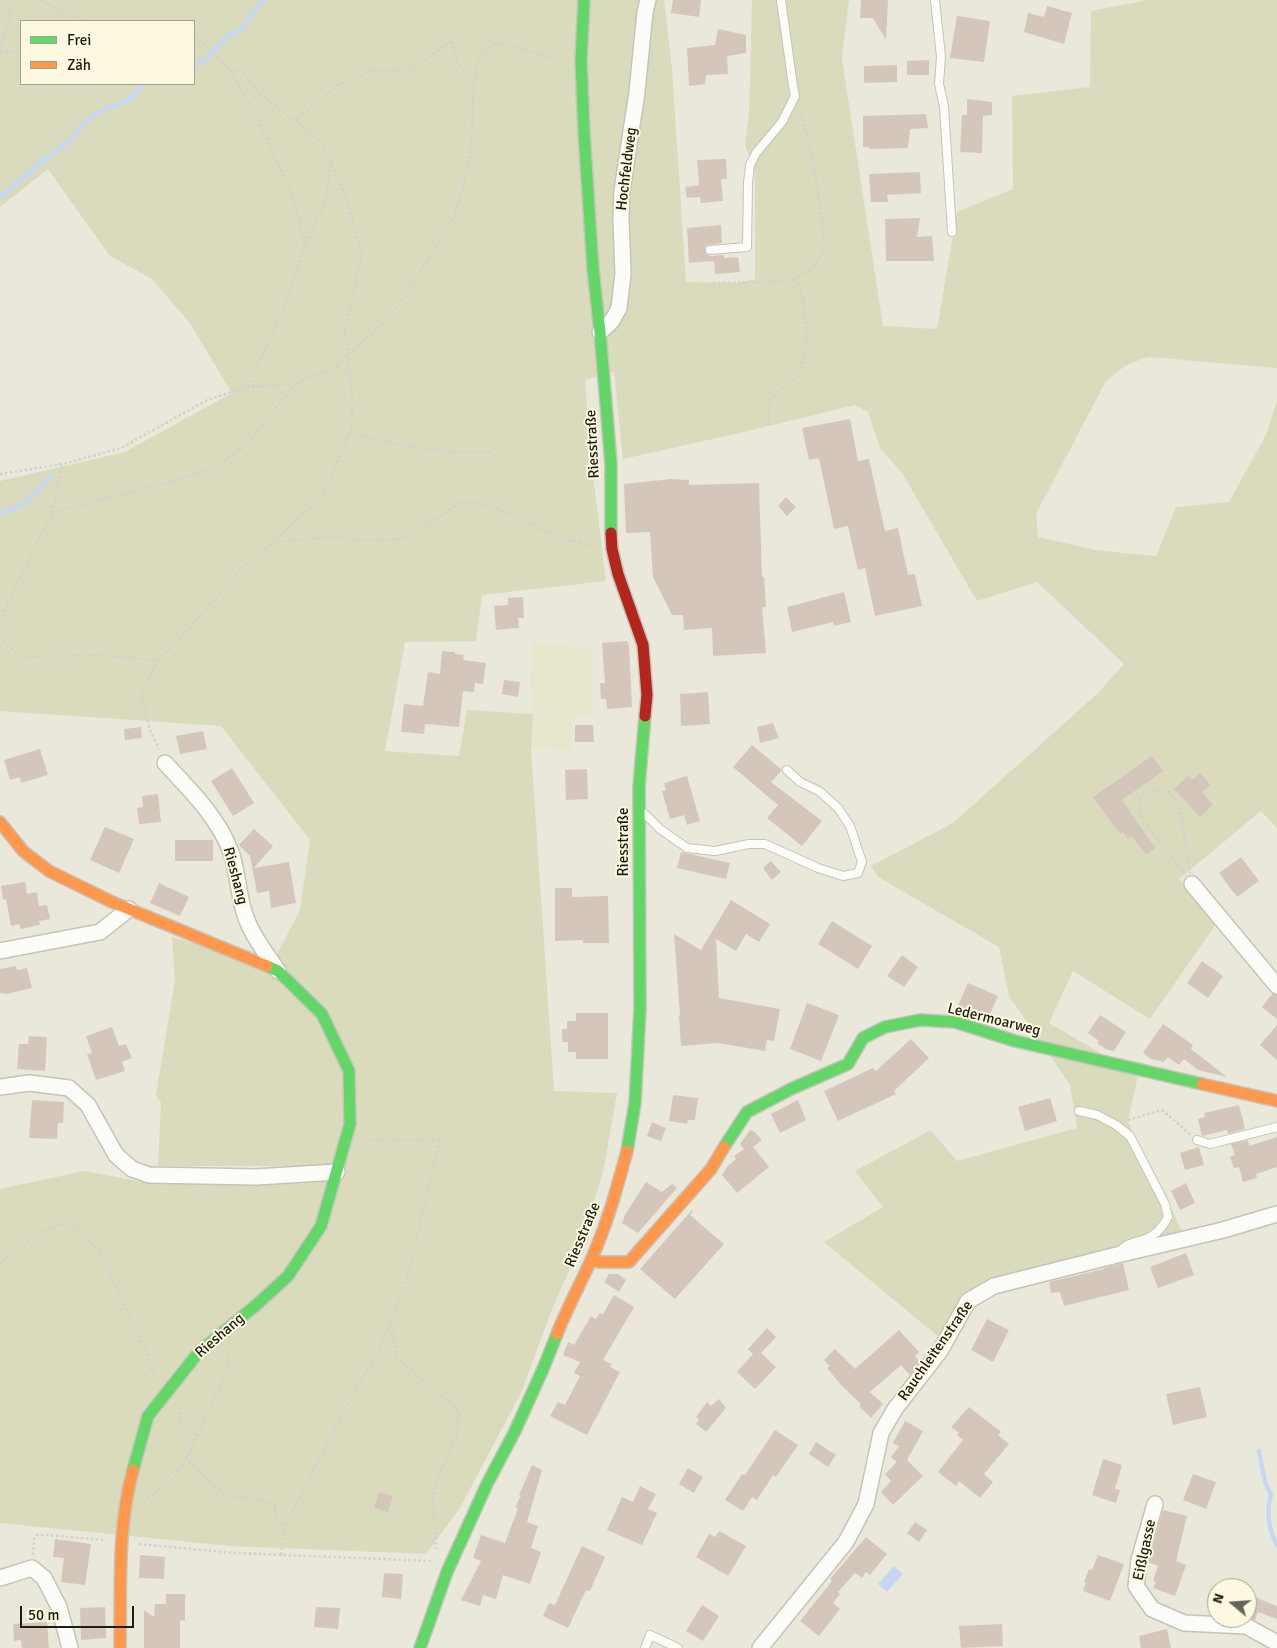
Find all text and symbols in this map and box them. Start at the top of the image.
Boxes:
legend [20,20,195,85]
text: Frei [67,31,91,49]
text: Zäh [67,56,91,74]
street label: Hochfeldweg [613,126,641,212]
street label: Riesstraße [582,409,604,479]
street label: Riesstraße [615,808,633,876]
street label: Rieshang [219,845,251,907]
street label: Ledermoarweg [946,1000,1042,1040]
street label: Riesstraße [561,1200,605,1270]
street label: Rauchleitenstraße [895,1297,977,1405]
street label: Rieshang [192,1310,248,1362]
street label: Eißlgasse [1130,1518,1160,1582]
north arrow [1207,1578,1257,1628]
text: N [1209,1591,1228,1606]
scale bar [22,1596,136,1628]
text: 50 m [28,1606,59,1624]

